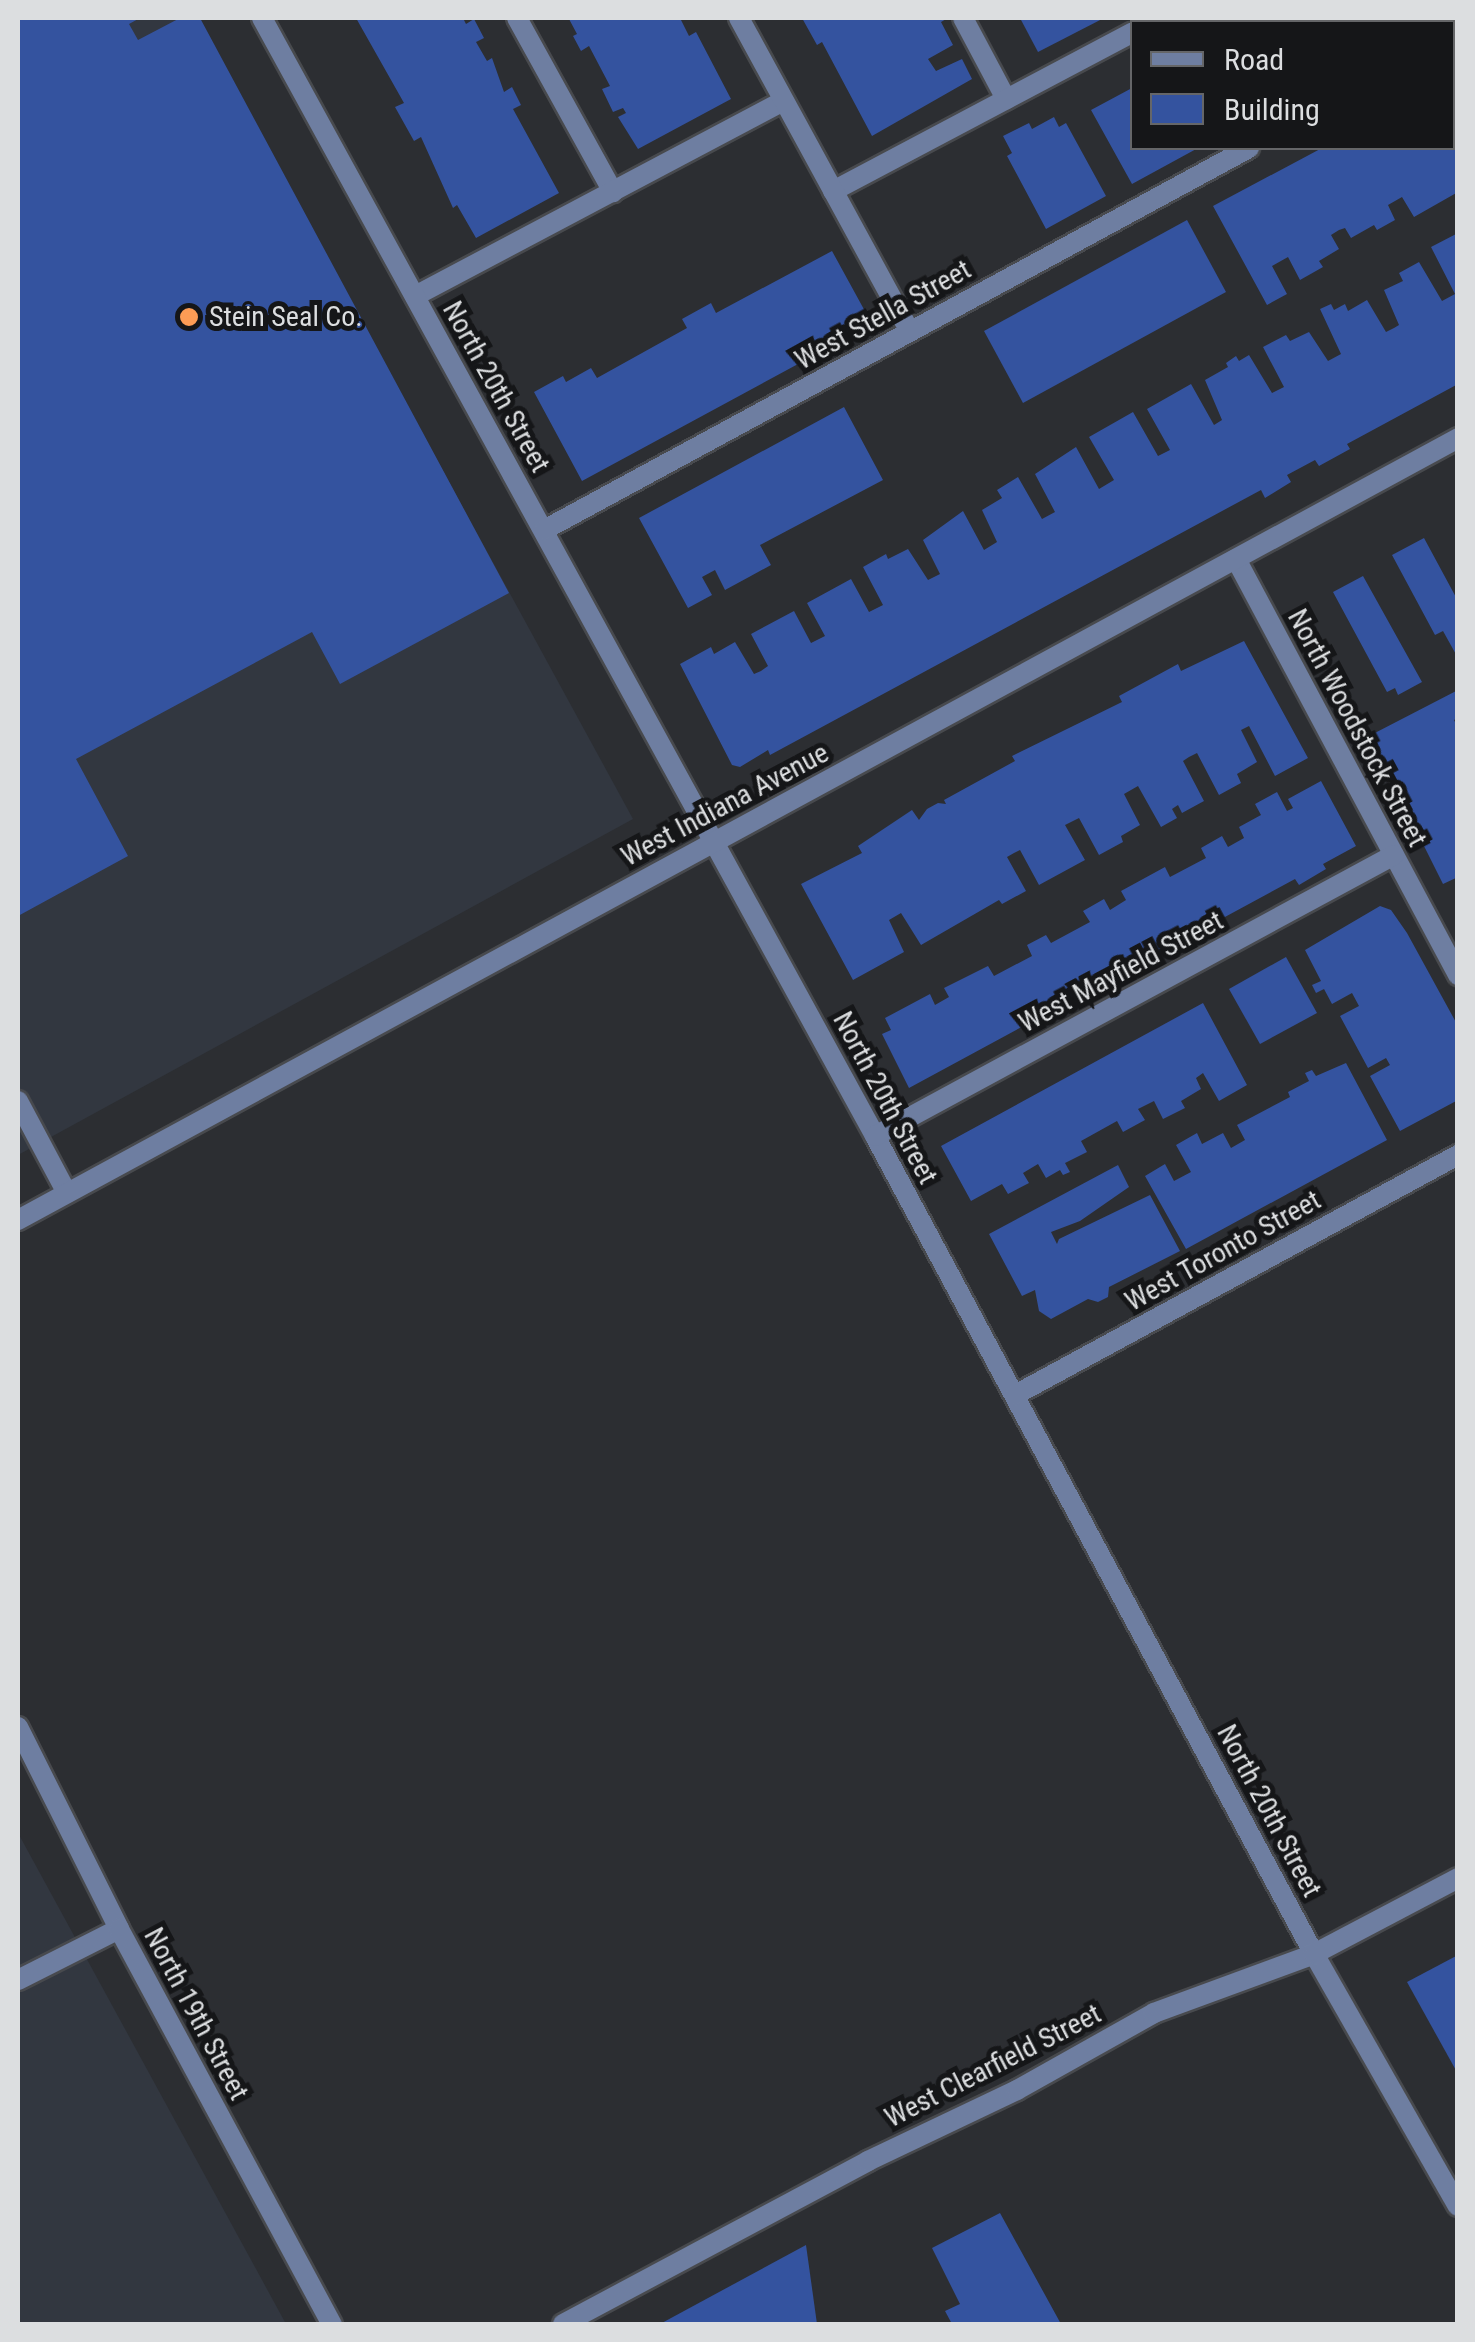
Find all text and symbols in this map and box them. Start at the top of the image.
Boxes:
legend [1130,20,1455,150]
text: Road [1224,42,1284,77]
text: Building [1224,92,1320,127]
street label: West Stella Street [789,253,977,377]
street label: North 20th Street [435,296,557,478]
place label: Stein Seal Co. [209,300,363,334]
marker: Stein Seal Co. [178,306,200,328]
street label: North Woodstock Street [1280,603,1434,853]
street label: West Indiana Avenue [616,736,834,874]
street label: West Mayfield Street [1013,904,1229,1040]
street label: North 20th Street [825,1006,945,1190]
street label: West Toronto Street [1119,1183,1327,1319]
street label: North 20th Street [1209,1719,1329,1903]
street label: North 19th Street [136,1922,256,2106]
street label: West Clearfield Street [879,1997,1107,2135]

